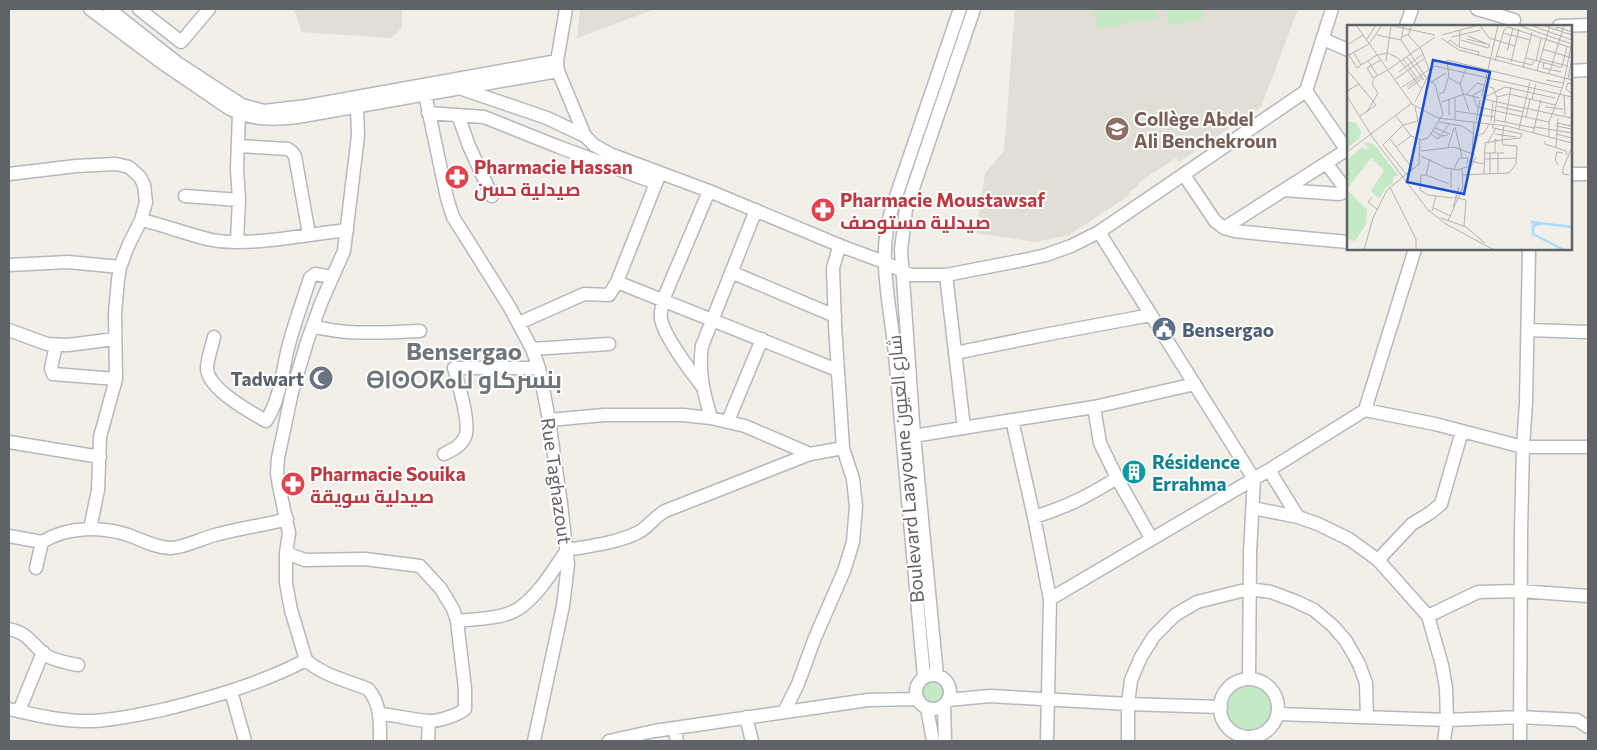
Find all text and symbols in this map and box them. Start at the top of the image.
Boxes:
inset map [1347,25,1572,250]
place label: Collège Abdel Ali Benchekroun [1134,107,1277,152]
school or university icon: Collège Abdel Ali Benchekroun [1104,116,1130,142]
place label: Pharmacie Hassan صيدلية حسن [474,155,633,201]
pharmacy icon: Pharmacie Hassan صيدلية حسن [444,164,470,190]
place label: Pharmacie Moustawsaf صيدلية مستوصف [840,188,1045,234]
pharmacy icon: Pharmacie Moustawsaf صيدلية مستوصف [810,197,836,223]
public building icon: Bensergao [1151,316,1177,342]
place label: Bensergao [1182,318,1274,341]
street label: Boulevard Laayoune شارع العيون [882,334,931,604]
district label: Bensergao ⴱⵏⵙⵔⴽⴰⵡ بنسركاو [366,336,562,394]
mosque icon: Tadwart [308,365,334,391]
place label: Tadwart [230,367,304,390]
street label: Rue Taghazout [537,416,577,546]
place label: Résidence Errahma [1152,450,1240,495]
building icon: Résidence Errahma [1121,459,1147,485]
place label: Pharmacie Souika صيدلية سويقة [310,462,466,508]
pharmacy icon: Pharmacie Souika صيدلية سويقة [280,471,306,497]

